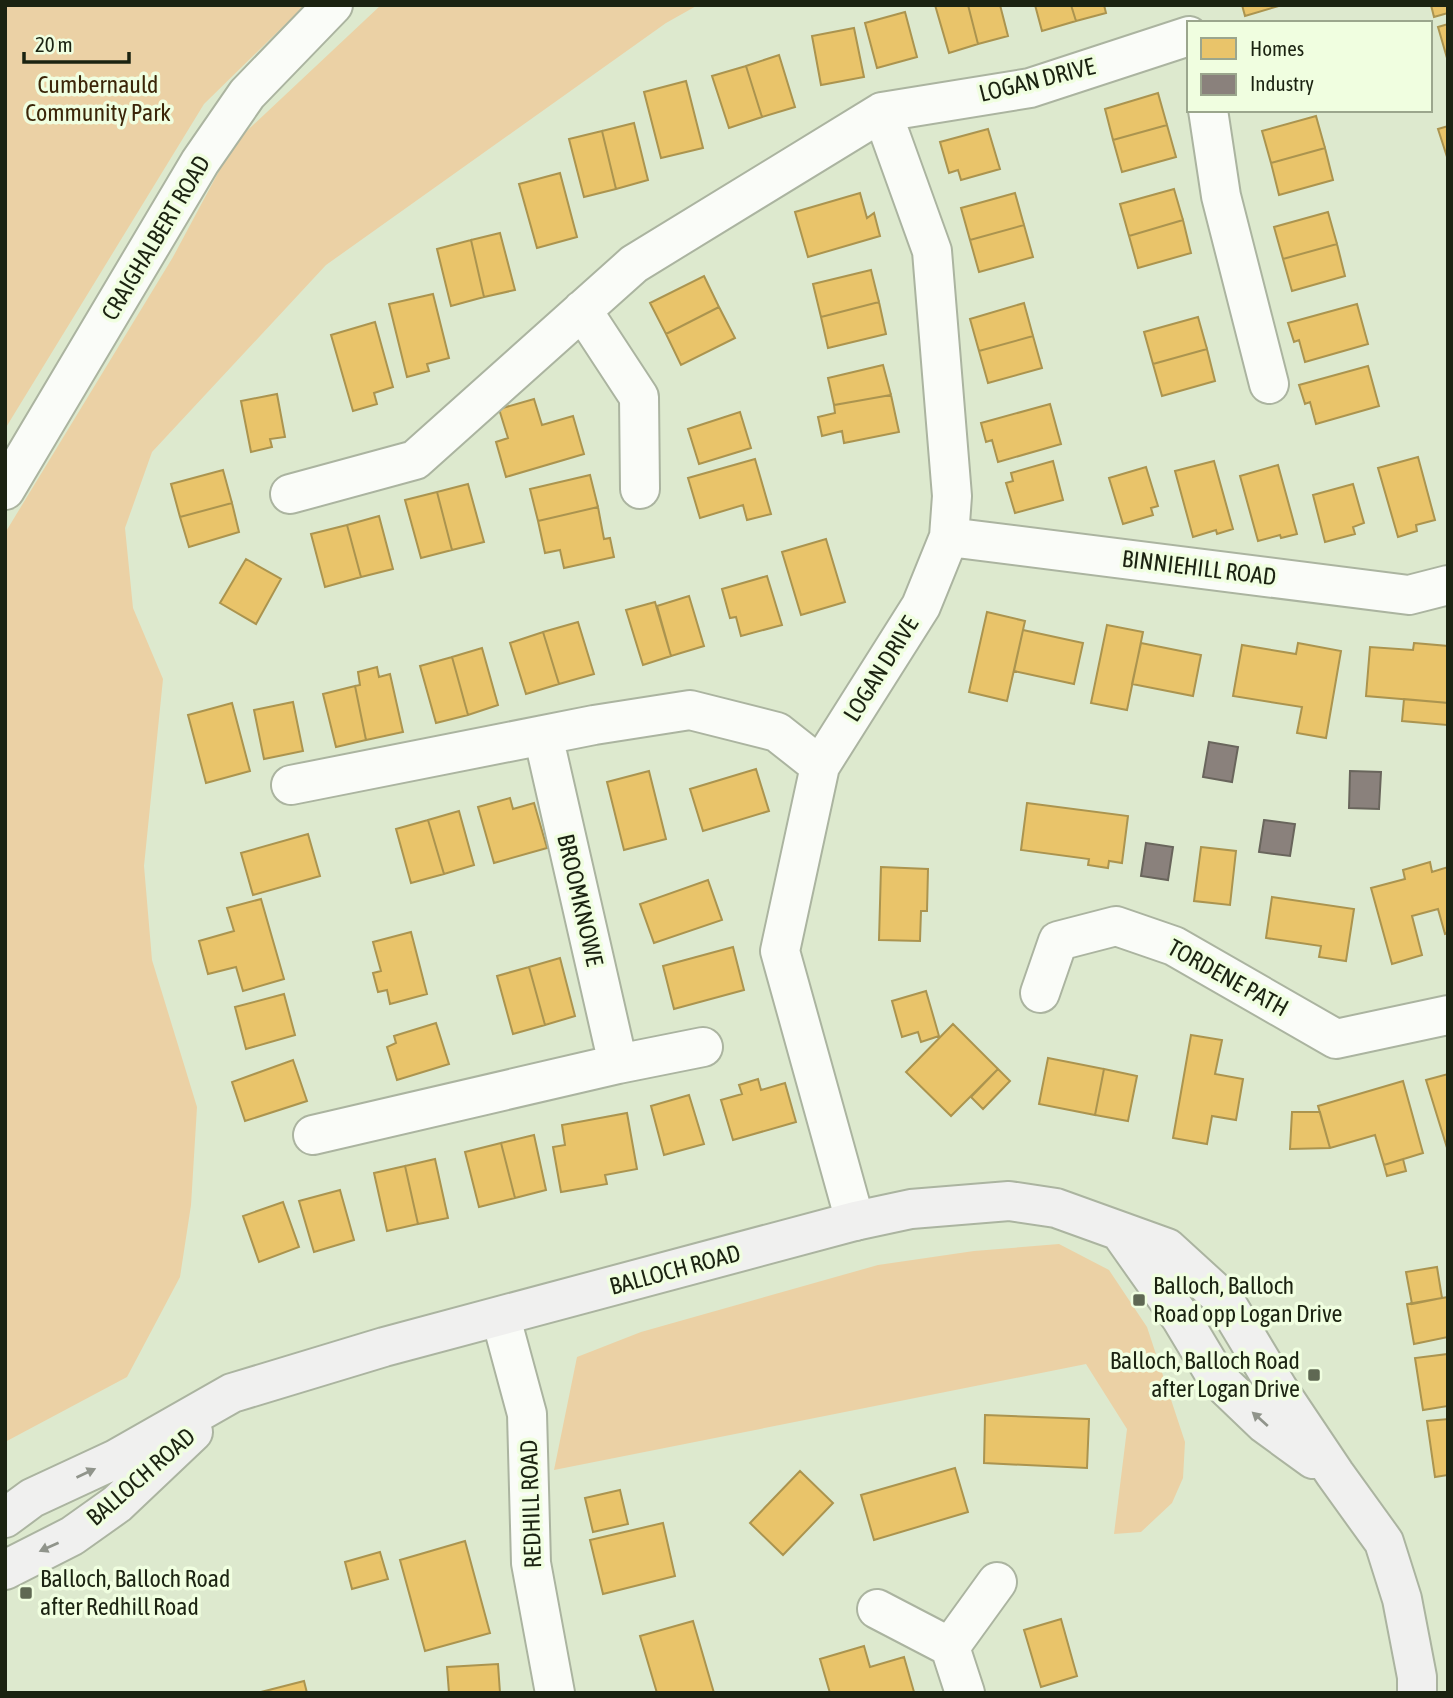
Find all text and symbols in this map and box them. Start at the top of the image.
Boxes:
scale bar [24,21,130,65]
legend [1187,21,1432,112]
text: 20 m [35,32,73,56]
text: Homes [1250,36,1304,60]
street label: LOGAN DRIVE [976,52,1098,107]
park label: Cumbernauld Community Park [25,71,171,126]
text: Industry [1250,71,1314,95]
street label: CRAIGHALBERT ROAD [96,151,215,325]
street label: BINNIEHILL ROAD [1120,545,1278,590]
street label: LOGAN DRIVE [838,611,923,726]
street label: BROOMKNOWE [552,831,609,968]
street label: TORDENE PATH [1163,933,1293,1022]
street label: BALLOCH ROAD [607,1239,743,1300]
place label: Balloch, Balloch Road opp Logan Drive [1153,1272,1343,1327]
marker: Balloch, Balloch Road opp Logan Drive [1131,1292,1147,1308]
place label: Balloch, Balloch Road after Logan Drive [1110,1347,1300,1402]
marker: Balloch, Balloch Road after Logan Drive [1306,1367,1322,1383]
one-way arrow [1252,1412,1269,1427]
street label: BALLOCH ROAD [81,1422,200,1531]
street label: REDHILL ROAD [515,1439,546,1569]
one-way arrow [76,1467,96,1479]
one-way arrow [39,1541,59,1553]
place label: Balloch, Balloch Road after Redhill Road [40,1565,230,1620]
marker: Balloch, Balloch Road after Redhill Road [18,1585,34,1601]

